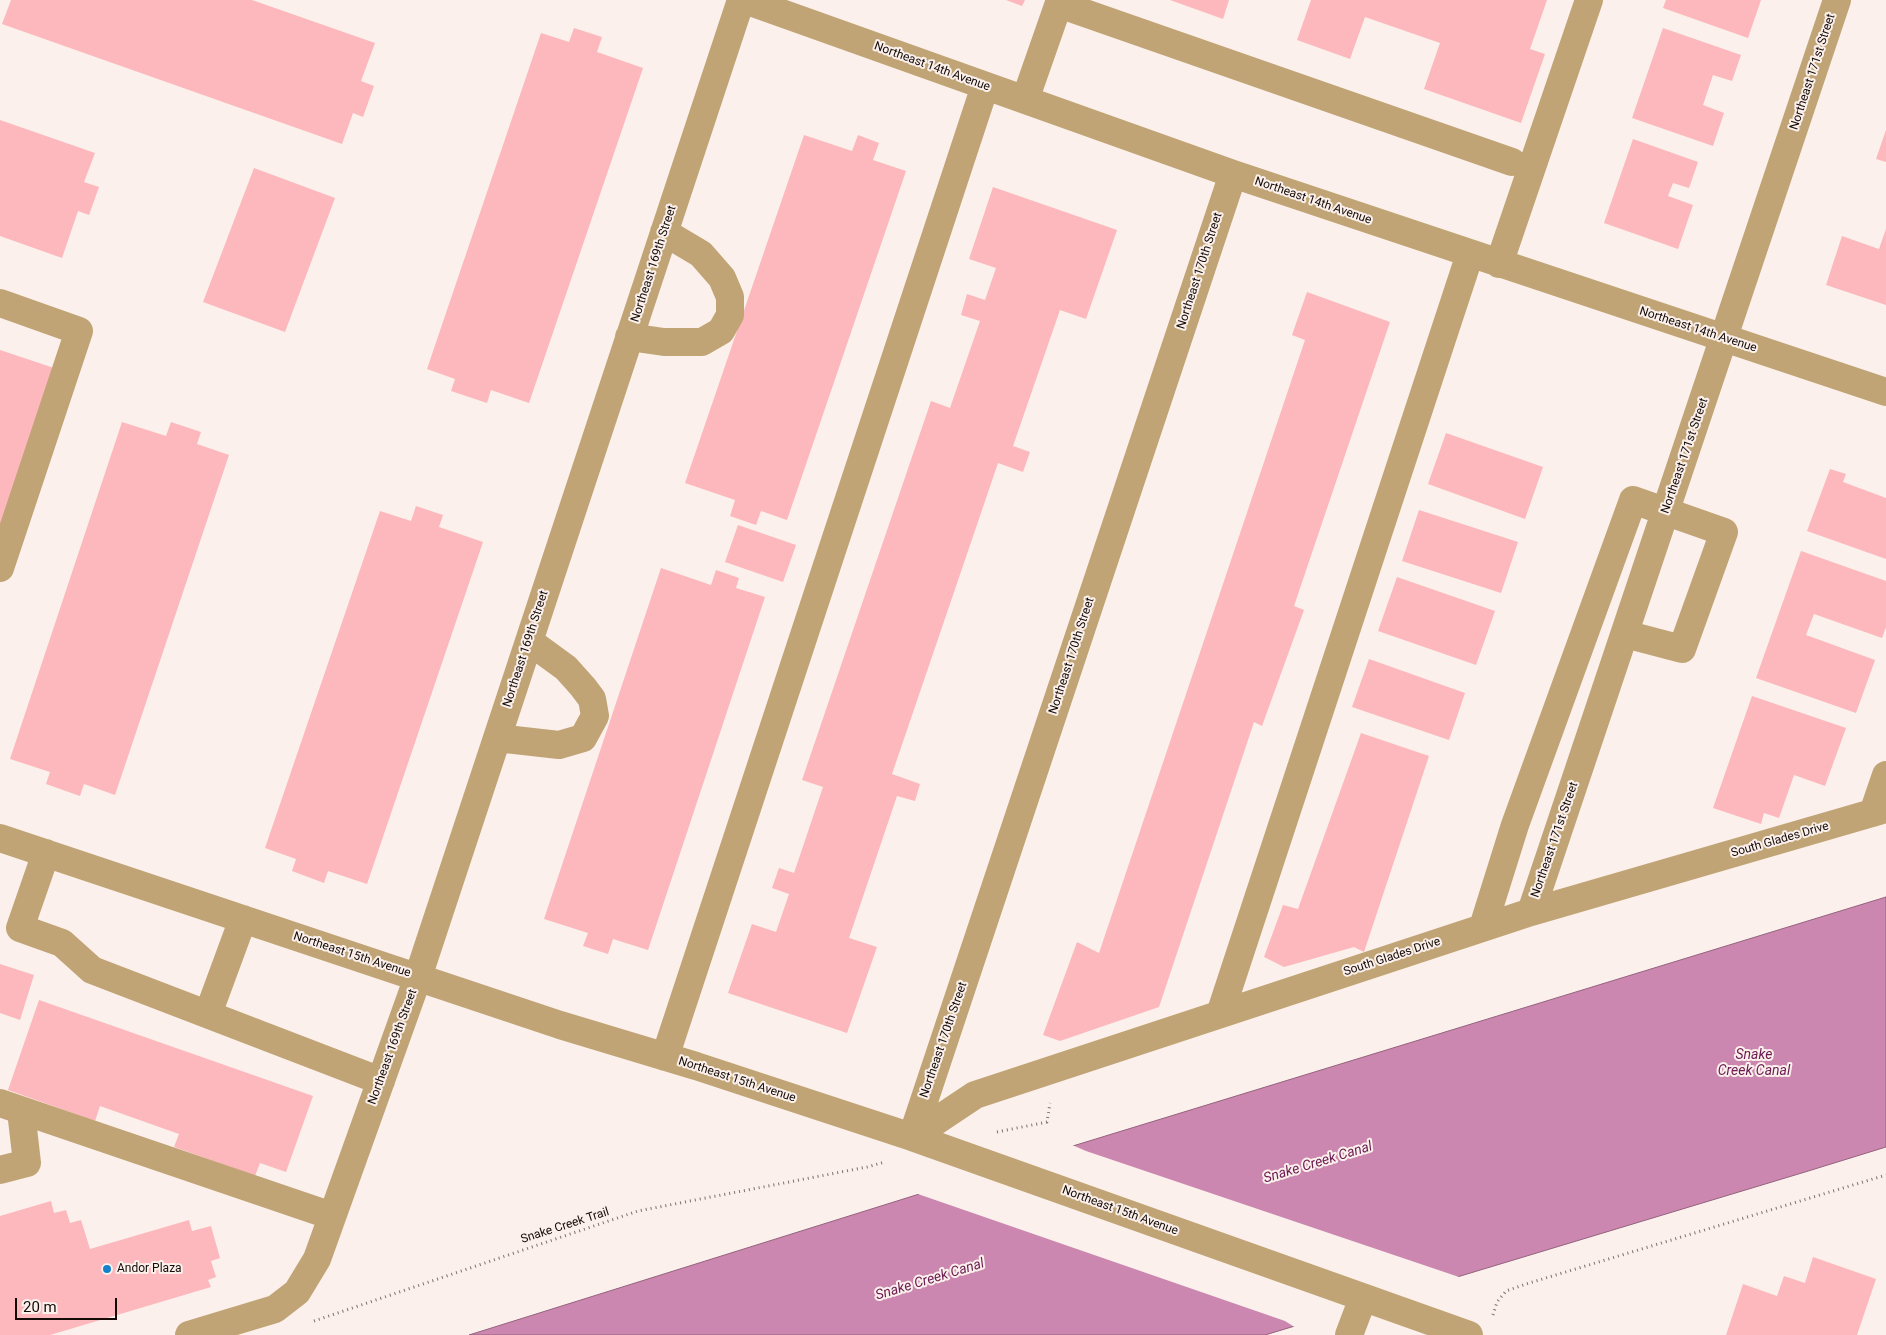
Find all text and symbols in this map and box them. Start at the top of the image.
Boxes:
street label: Northeast 171st Street [1787,12,1839,132]
street label: Northeast 14th Avenue [872,39,992,95]
street label: Northeast 14th Avenue [1253,174,1373,228]
street label: Northeast 169th Street [628,204,680,324]
street label: Northeast 170th Street [1174,211,1226,331]
street label: Northeast 14th Avenue [1638,304,1758,356]
street label: Northeast 171st Street [1658,396,1712,516]
street label: Northeast 169th Street [500,589,552,709]
street label: Northeast 170th Street [1046,596,1098,716]
street label: Northeast 171st Street [1528,780,1582,900]
street label: South Glades Drive [1729,819,1831,861]
street label: Northeast 15th Avenue [292,929,412,981]
street label: South Glades Drive [1342,935,1442,979]
street label: Northeast 170th Street [917,980,971,1100]
street label: Northeast 169th Street [365,987,421,1107]
water label: Snake Creek Canal [1718,1047,1790,1080]
street label: Northeast 15th Avenue [677,1054,797,1106]
water label: Snake Creek Canal [1262,1138,1374,1188]
street label: Northeast 15th Avenue [1060,1183,1180,1239]
street label: Snake Creek Trail [519,1205,611,1247]
water label: Snake Creek Canal [874,1255,986,1305]
place label: Andor Plaza [117,1262,182,1276]
marker: Andor Plaza [101,1263,113,1275]
scale bar [18,1288,120,1320]
text: 20 m [23,1298,57,1316]

